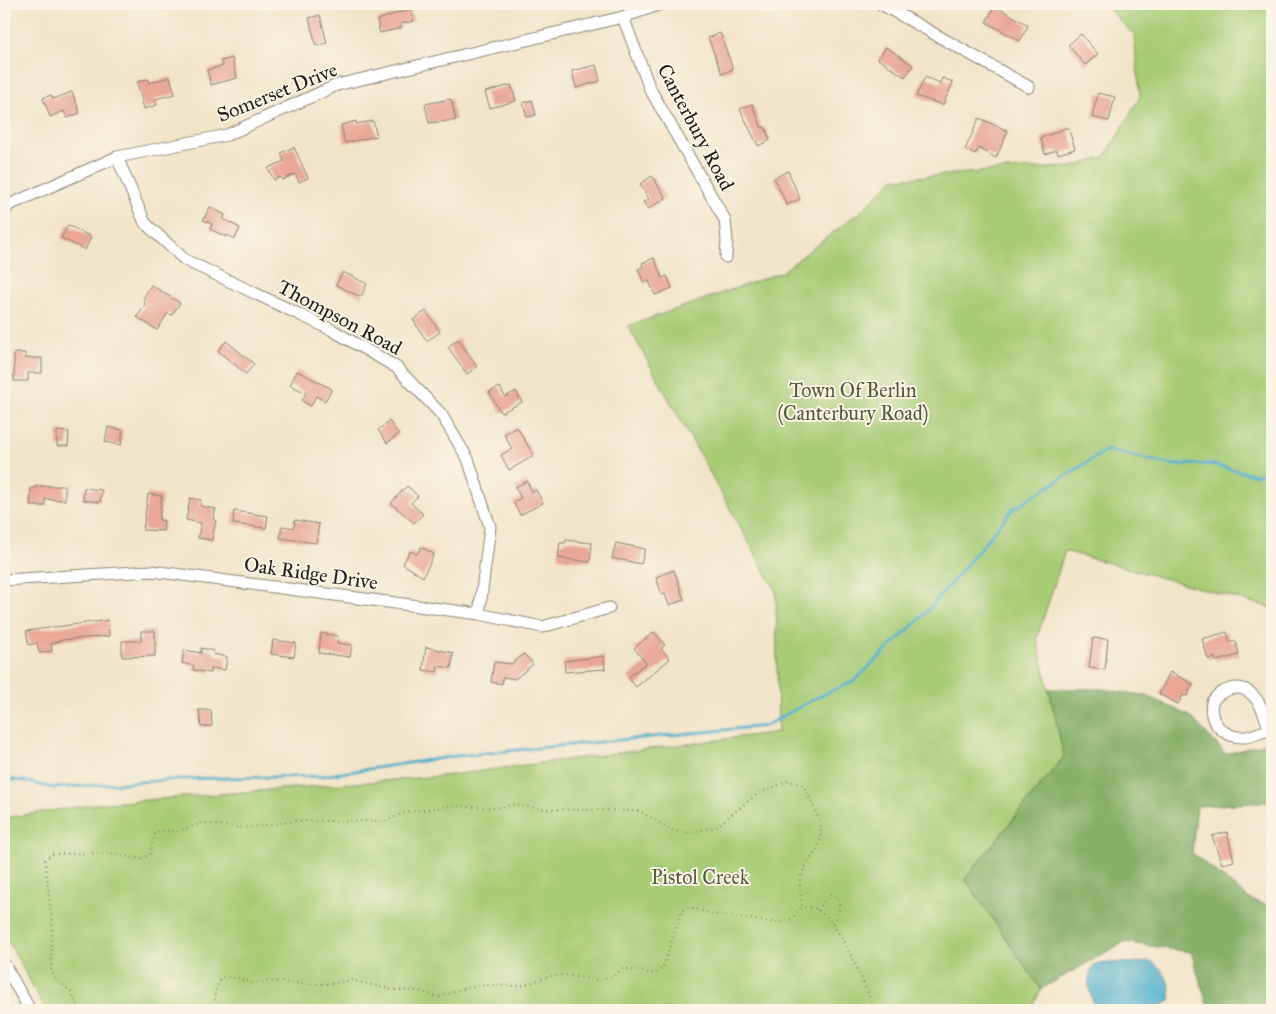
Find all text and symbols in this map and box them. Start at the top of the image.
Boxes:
street label: Somerset Drive [213,57,341,127]
street label: Canterbury Road [653,60,739,194]
street label: Thompson Road [274,274,406,360]
park label: Town Of Berlin (Canterbury Road) [778,378,929,426]
street label: Oak Ridge Drive [242,552,380,595]
park label: Pistol Creek [651,865,750,889]

